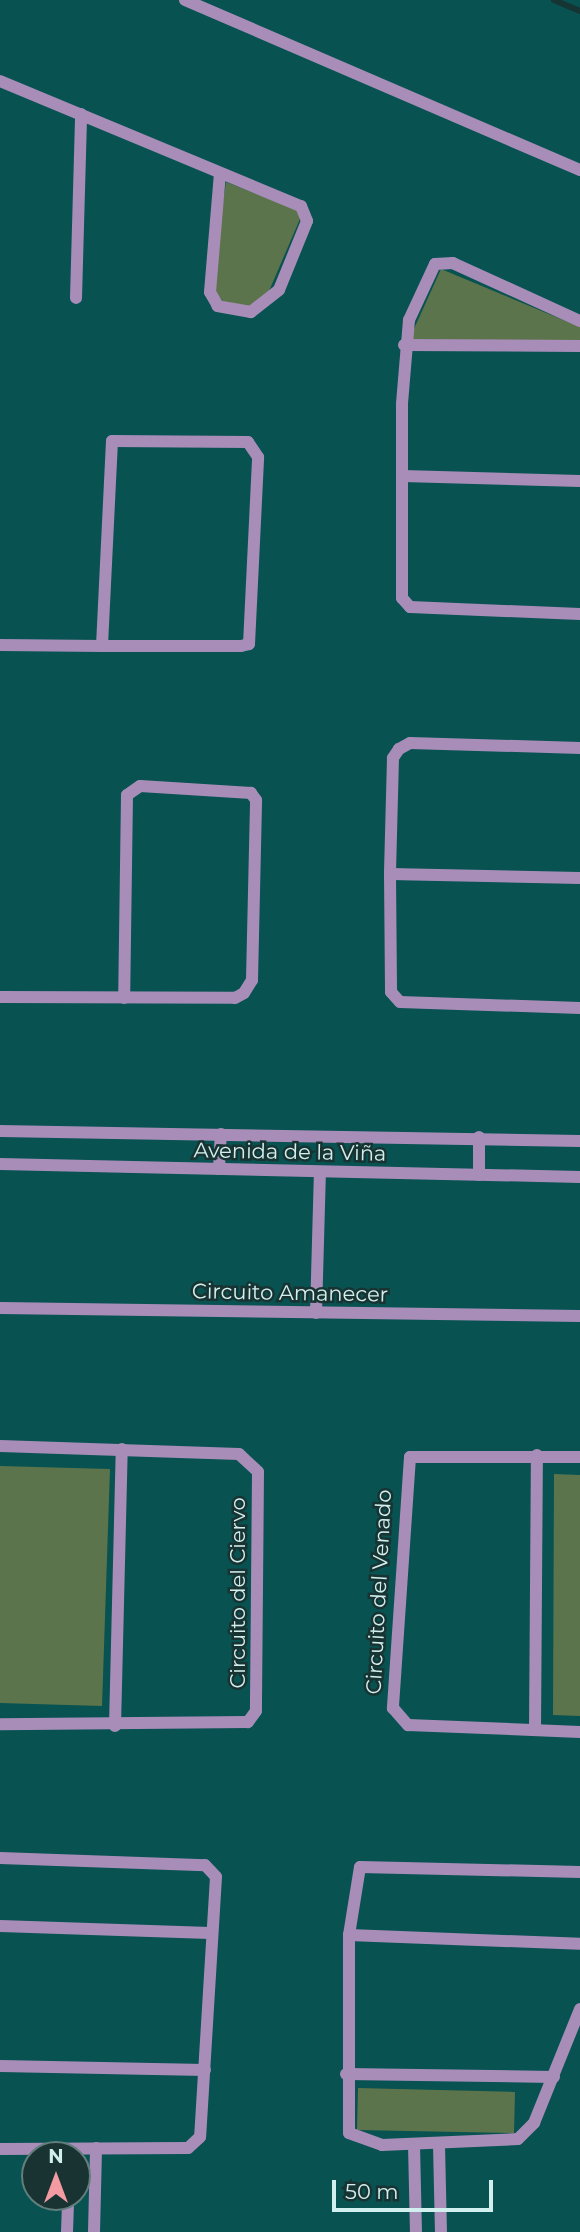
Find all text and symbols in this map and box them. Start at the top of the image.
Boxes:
street label: Avenida de la Viña [193,1138,387,1166]
street label: Circuito Amanecer [192,1279,388,1307]
street label: Circuito del Venado [361,1489,397,1695]
street label: Circuito del Ciervo [225,1497,251,1689]
north arrow [21,2141,91,2211]
text: N [48,2145,64,2168]
scale bar [335,2166,496,2210]
text: 50 m [345,2179,399,2204]

